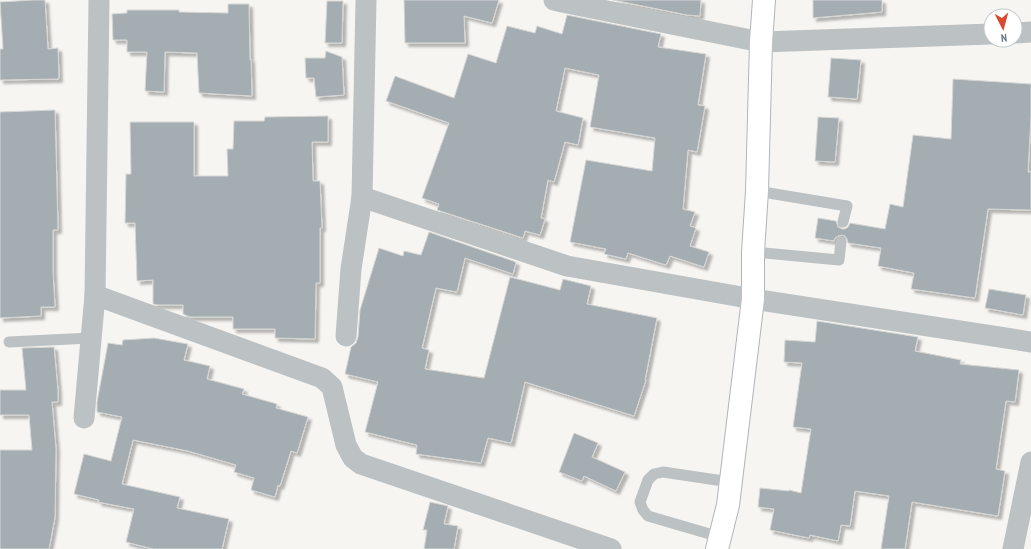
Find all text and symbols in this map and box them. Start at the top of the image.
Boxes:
north arrow [983,8,1023,48]
text: N [1000,31,1008,45]

